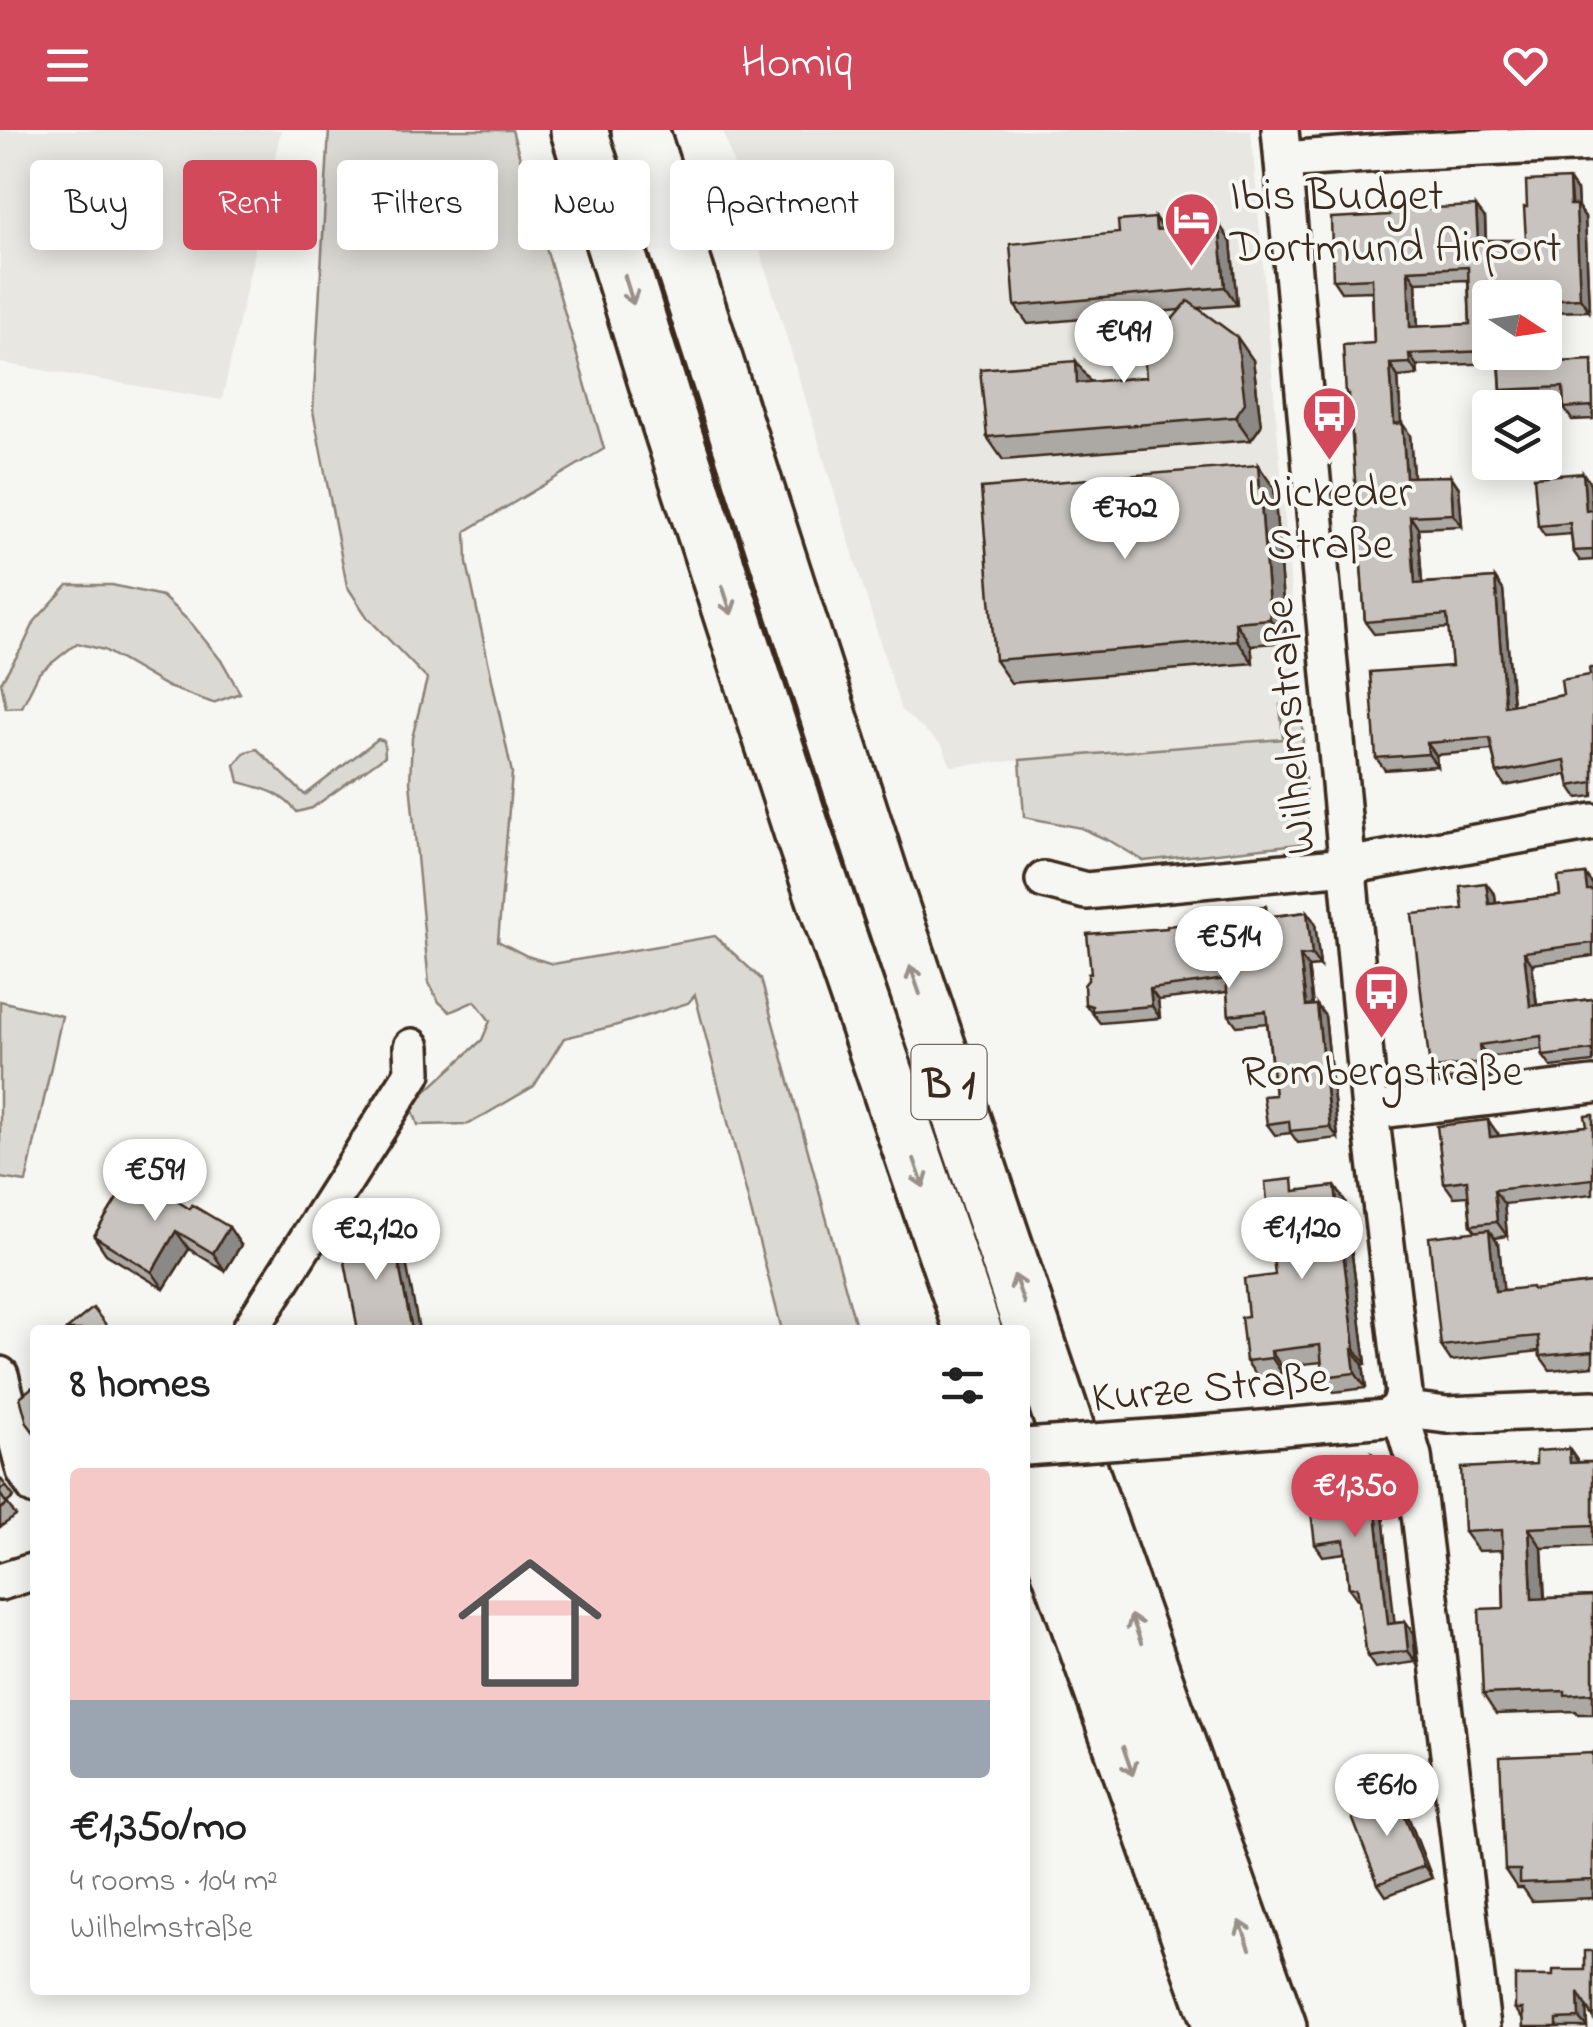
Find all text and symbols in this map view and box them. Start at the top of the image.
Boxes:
text: Homiq [741,32,852,98]
icon: menu [40,38,95,93]
icon: heart [1498,38,1553,93]
chip: Buy [30,160,163,250]
chip: Rent [183,160,317,250]
chip: Filters [337,160,498,250]
chip: New [518,160,650,250]
chip: Apartment [670,160,894,250]
place label: Ibis Budget Dortmund Airport [1229,165,1561,283]
hotel icon: Ibis Budget Dortmund Airport [1161,189,1221,268]
one-way arrow [621,274,639,305]
north arrow [1472,280,1562,370]
map controls [1472,280,1562,480]
pin: €491 [1065,301,1183,386]
text: €491 [1096,310,1152,357]
bus stop icon: Wickeder Straße [1300,383,1360,462]
button: layers [1472,390,1562,480]
place label: Wickeder Straße [1248,462,1412,580]
pin: €702 [1066,477,1184,562]
text: €702 [1092,486,1158,533]
one-way arrow [720,583,738,615]
street label: Wilhelmstraße [1248,595,1336,857]
pin: €514 [1170,906,1288,991]
text: €514 [1197,915,1261,962]
bus stop icon: Rombergstraße [1352,962,1412,1041]
one-way arrow [905,965,923,997]
place label: Rombergstraße [1241,1041,1523,1108]
road number: B 1 [912,1045,986,1119]
pin: €591 [96,1139,214,1224]
text: €591 [125,1148,185,1195]
one-way arrow [912,1157,930,1189]
pin: €1,120 [1221,1197,1383,1282]
pin: €2,120 [295,1198,457,1283]
text: €1,120 [1263,1206,1341,1253]
text: €2,120 [334,1207,418,1254]
one-way arrow [1008,1273,1026,1305]
street label: Kurze Straße [1089,1347,1332,1433]
text: 8 homes [70,1355,211,1416]
icon: filters [935,1358,990,1413]
pin: €1,350 [1274,1455,1436,1540]
text: €1,350 [1313,1464,1397,1511]
icon: home [440,1533,620,1713]
one-way arrow [1126,1614,1144,1645]
one-way arrow [1120,1744,1138,1776]
pin: €610 [1328,1754,1446,1839]
text: €610 [1357,1763,1417,1810]
text: €1,350/mo [70,1798,247,1859]
text: 4 rooms · 104 m² [70,1859,278,1906]
text: Wilhelmstraße [70,1906,253,1953]
one-way arrow [1235,1921,1253,1952]

